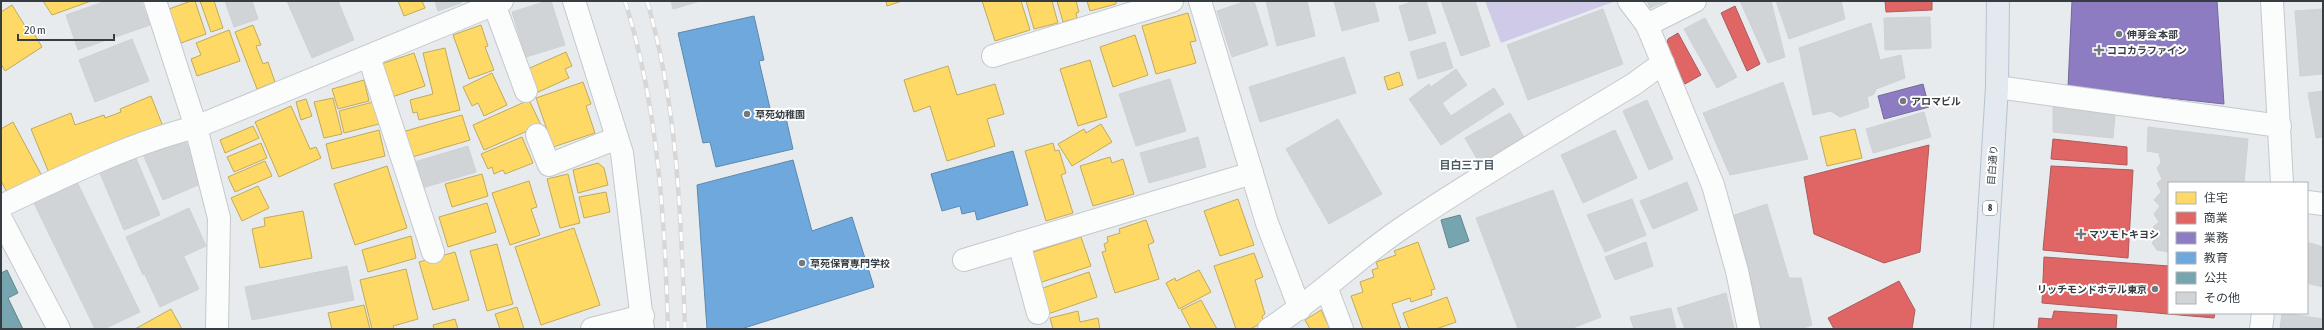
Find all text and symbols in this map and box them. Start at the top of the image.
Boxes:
scale bar [18,16,114,42]
text: 20 m [24,23,46,37]
marker: 伸芽会 本部 [2114,29,2124,39]
place label: 伸芽会 本部 [2126,29,2178,40]
marker: ココカラファイン [2094,45,2104,55]
place label: ココカラファイン [2107,45,2187,56]
marker: アロマビル [1898,96,1908,106]
place label: アロマビル [1911,96,1961,107]
marker: 草苑幼稚園 [742,109,752,119]
place label: 草苑幼稚園 [755,109,805,120]
street label: 目白通り [1986,145,1999,185]
district label: 目白三丁目 [1440,159,1495,171]
legend [2168,182,2308,314]
text: 住宅 [2204,191,2228,205]
road number: 8 [1983,201,1997,215]
text: 商業 [2204,211,2228,225]
marker: マツモトキヨシ [2076,229,2086,239]
place label: マツモトキヨシ [2089,229,2159,240]
text: 業務 [2204,231,2228,245]
text: 教育 [2204,251,2228,265]
marker: 草苑保育専門学校 [797,258,807,268]
place label: 草苑保育専門学校 [810,258,890,269]
text: 公共 [2204,271,2228,285]
place label: リッチモンドホテル東京 [2037,284,2147,295]
marker: リッチモンドホテル東京 [2150,284,2160,294]
text: その他 [2204,291,2240,305]

